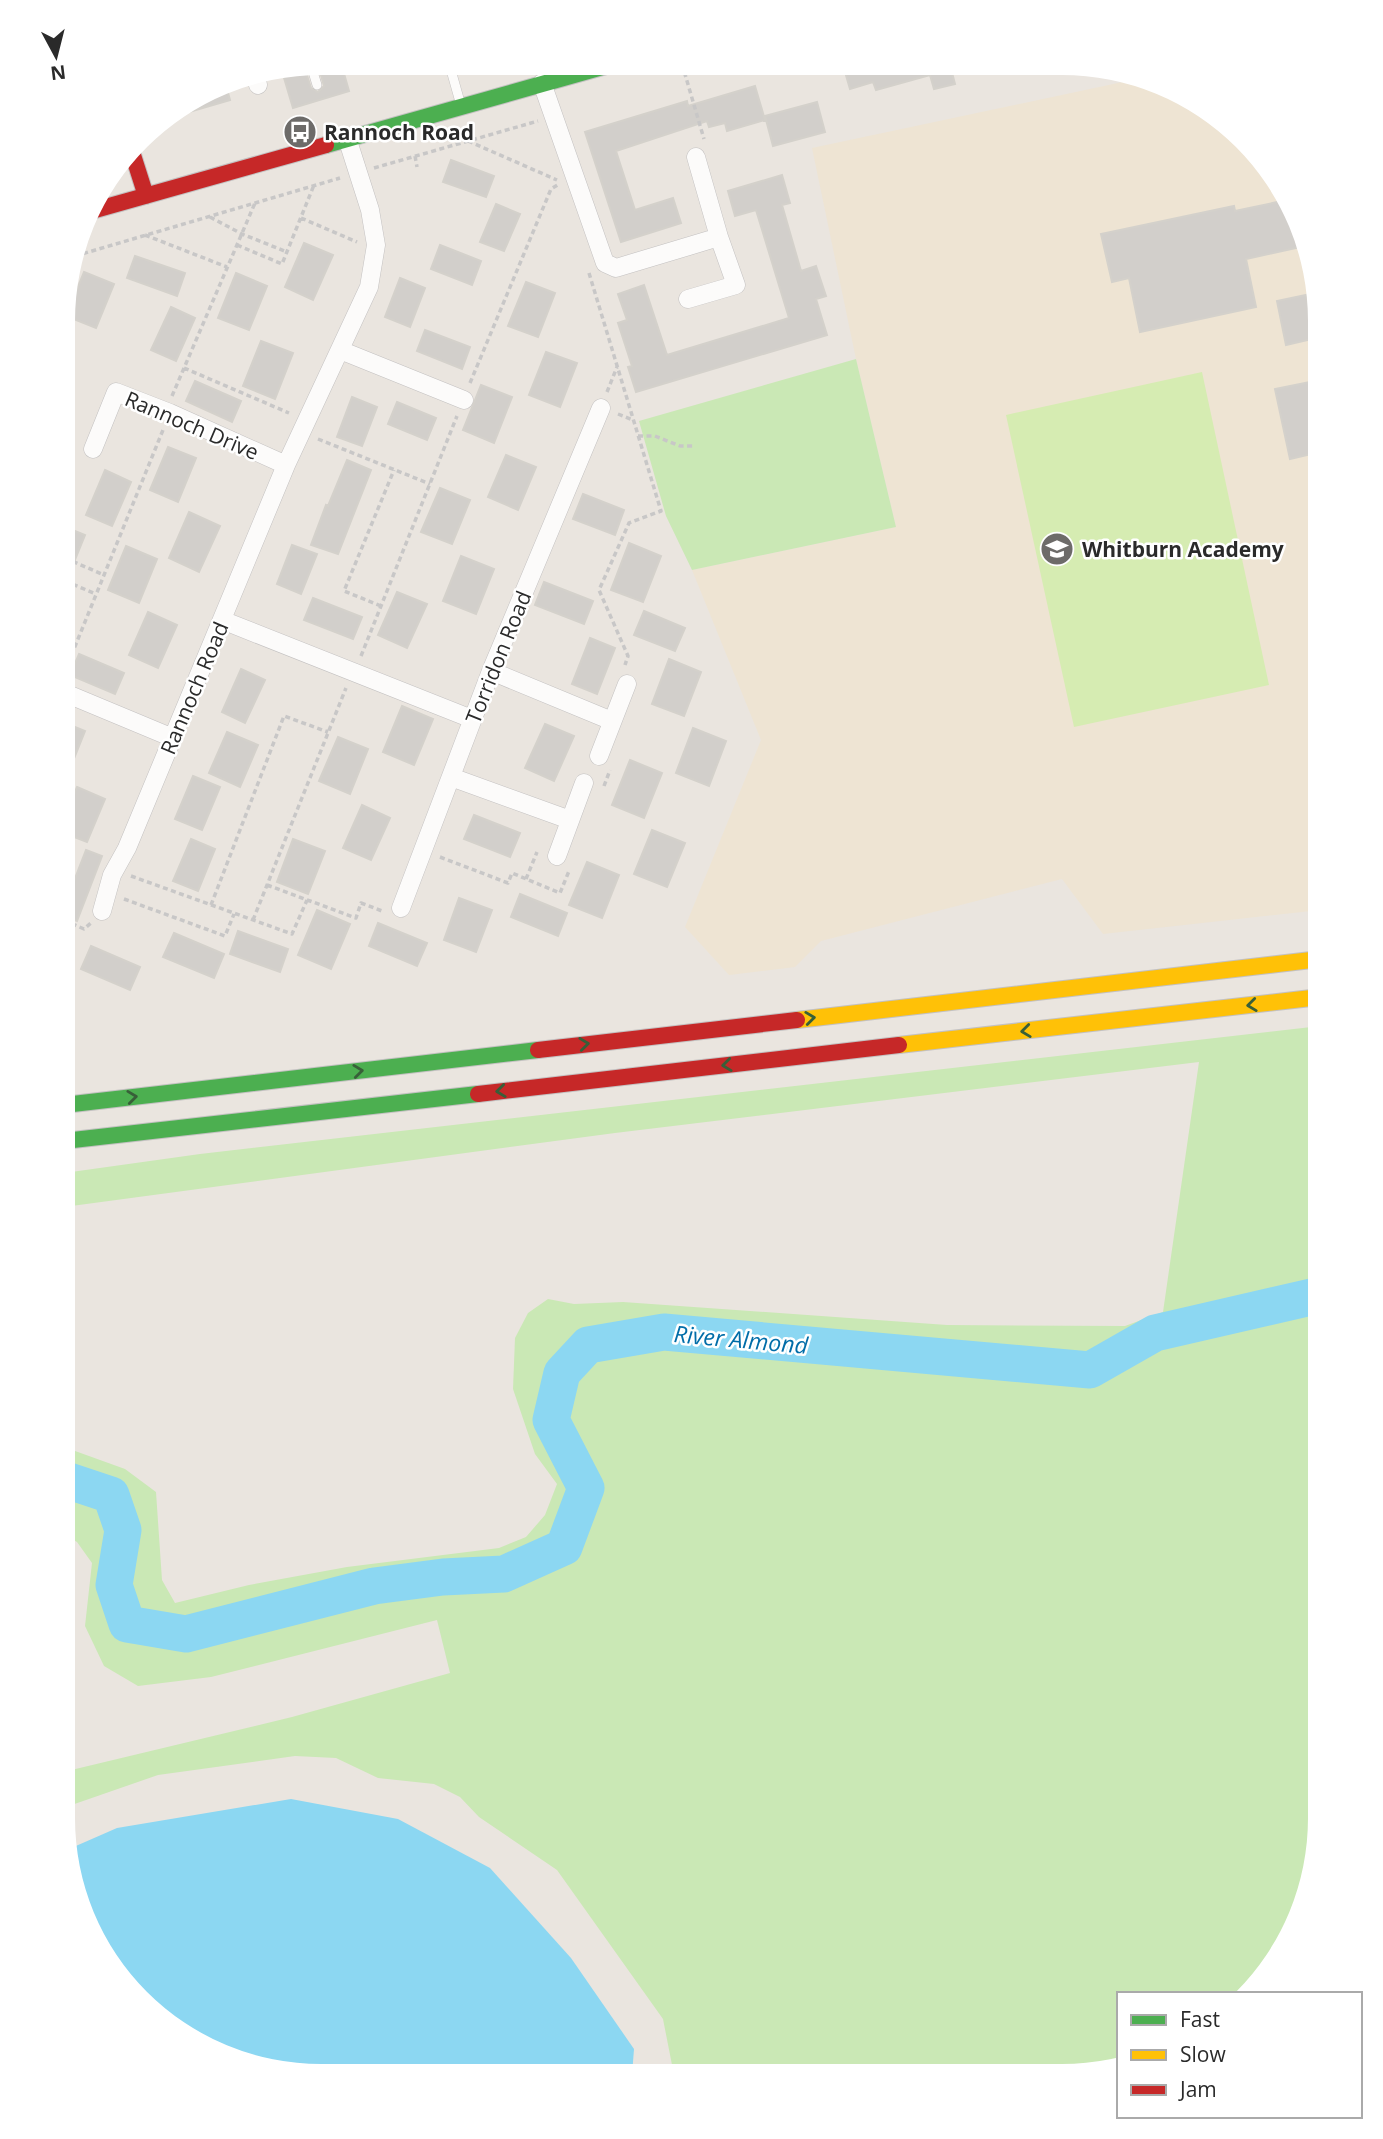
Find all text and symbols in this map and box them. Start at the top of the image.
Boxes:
north arrow [21,21,91,91]
text: N [49,59,67,87]
bus stop icon: Rannoch Road [281,113,319,151]
place label: Rannoch Road [324,118,474,146]
street label: Rannoch Drive [121,384,263,466]
school or university icon: Whitburn Academy [1038,530,1076,568]
place label: Whitburn Academy [1082,535,1284,563]
street label: Torridon Road [459,587,537,727]
street label: Rannoch Road [153,617,235,759]
one-way arrow [1246,997,1258,1012]
one-way arrow [805,1011,816,1026]
one-way arrow [1020,1023,1032,1038]
one-way arrow [578,1037,590,1052]
one-way arrow [721,1058,733,1073]
one-way arrow [352,1063,364,1078]
one-way arrow [495,1084,507,1099]
one-way arrow [127,1090,138,1105]
water label: River Almond [673,1317,810,1361]
legend [1117,1992,1362,2118]
text: Fast [1180,2005,1220,2033]
text: Slow [1180,2040,1226,2068]
text: Jam [1178,2075,1217,2103]

